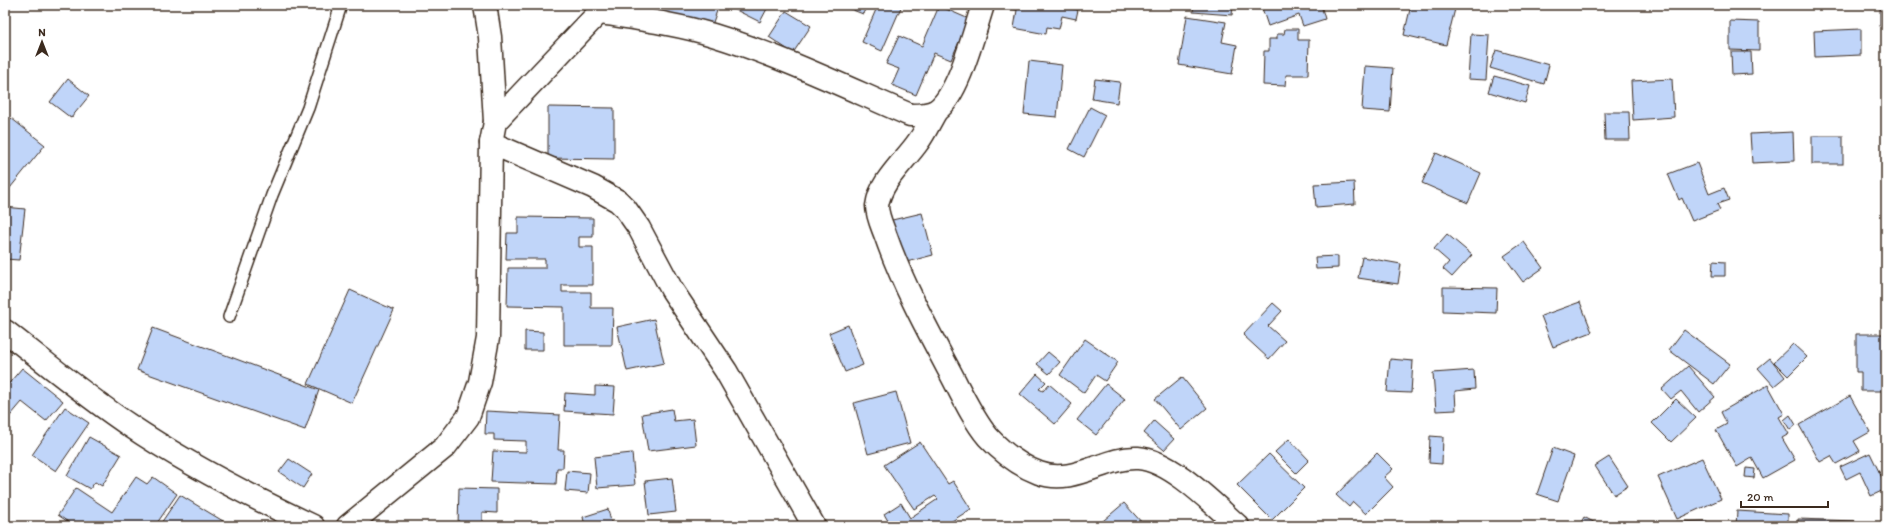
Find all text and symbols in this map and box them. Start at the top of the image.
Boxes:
north arrow [22,22,62,62]
text: N [38,26,46,39]
scale bar [1741,483,1828,509]
text: 20 m [1747,490,1774,504]

